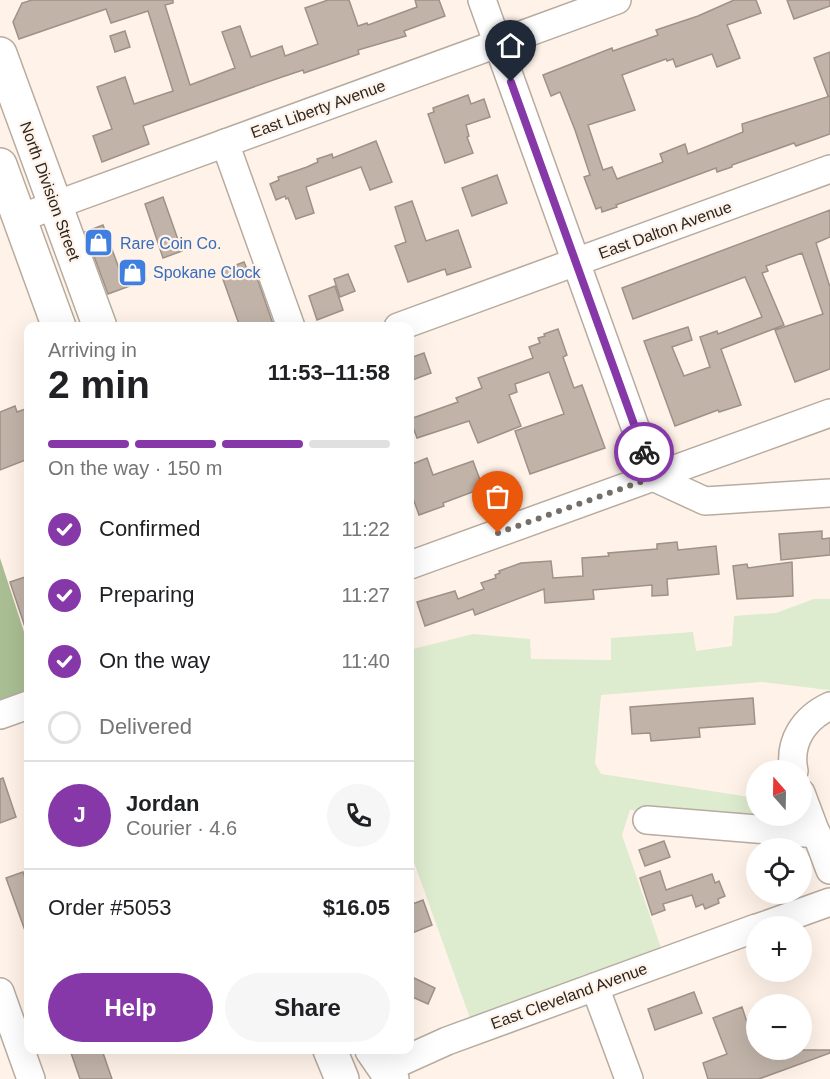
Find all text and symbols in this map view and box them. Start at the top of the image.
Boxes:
pin [485,20,536,82]
icon: home [494,29,527,62]
street label: East Liberty Avenue [248,77,388,141]
street label: North Division Street [17,119,83,263]
street label: East Dalton Avenue [596,198,734,262]
shop icon: Rare Coin Co. [83,227,115,259]
place label: Rare Coin Co. [120,235,221,252]
shop icon: Spokane Clock [116,256,148,288]
place label: Spokane Clock [153,264,262,281]
text: Arriving in [48,339,137,361]
text: 11:53–11:58 [268,360,390,385]
text: 2 min [48,363,150,406]
courier [614,422,674,482]
icon: bike [628,436,661,469]
text: On the way · 150 m [48,457,223,479]
pin [472,471,523,533]
icon: bag [481,480,514,513]
icon: check [48,513,81,546]
text: Confirmed [99,516,200,541]
text: 11:22 [341,518,390,540]
icon: check [48,579,81,612]
text: Preparing [99,582,194,607]
text: 11:27 [341,584,390,606]
icon: check [48,645,81,678]
text: On the way [99,648,210,673]
text: 11:40 [341,650,390,672]
text: Delivered [99,714,192,739]
north arrow [746,760,812,826]
map controls [746,760,812,1060]
button: phone [327,784,390,847]
text: Jordan [126,791,199,816]
text: J [73,802,86,827]
text: Courier · 4.6 [126,817,237,839]
button: locate [746,838,812,904]
text: Order #5053 [48,895,172,920]
text: $16.05 [323,895,390,920]
button: + [746,916,812,982]
street label: East Cleveland Avenue [488,960,650,1032]
button: Help [48,973,213,1042]
button: Share [225,973,390,1042]
button: − [746,994,812,1060]

